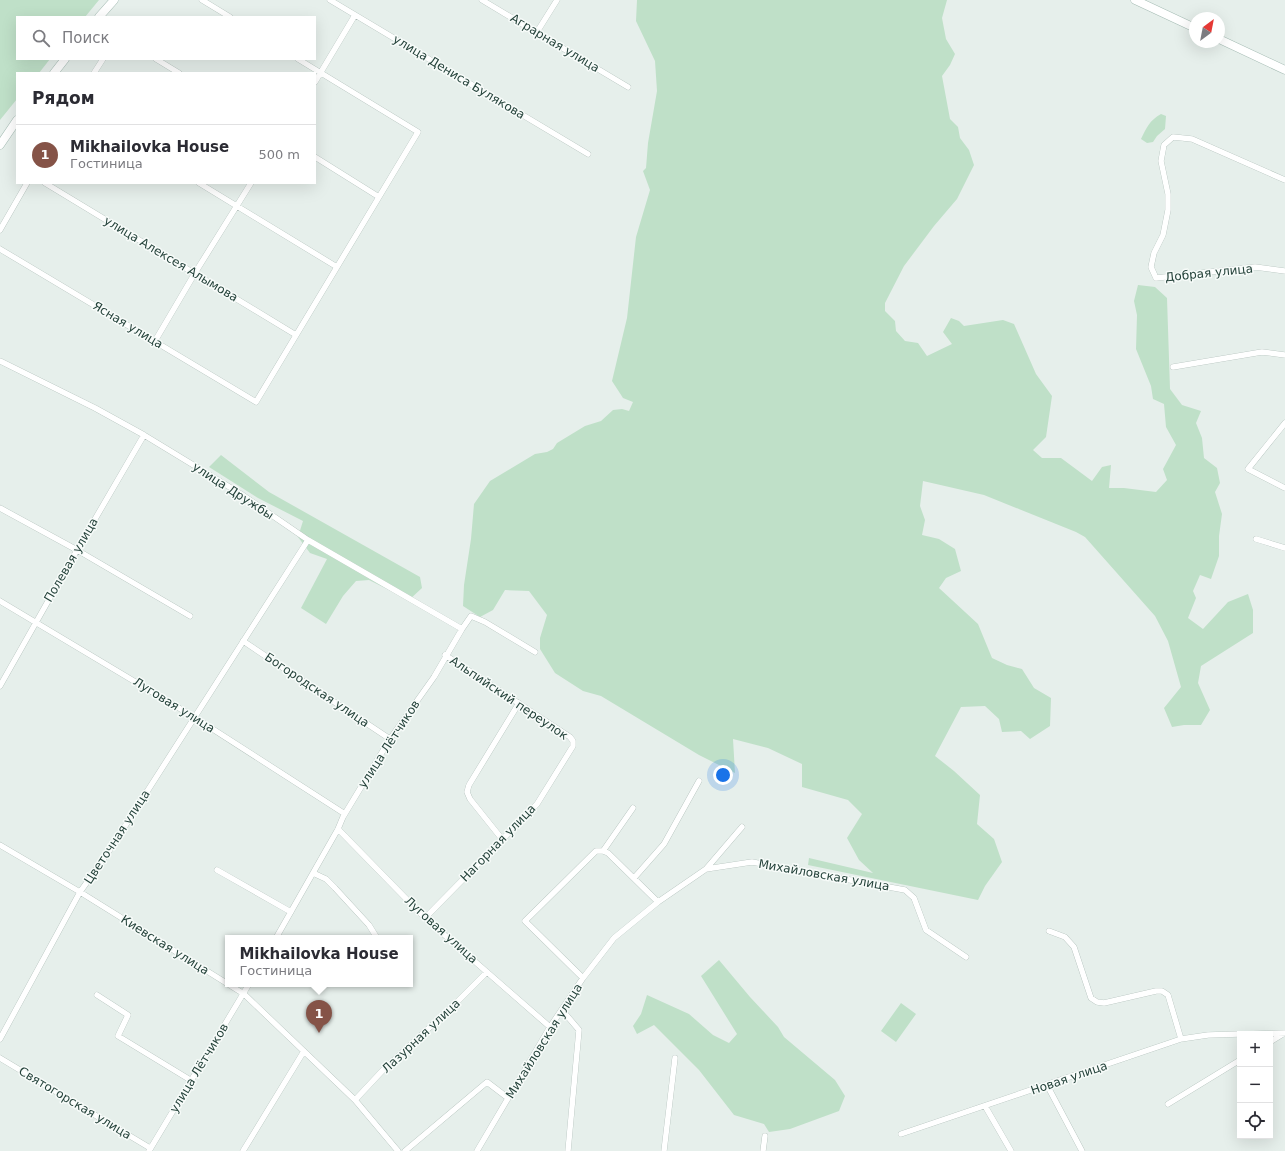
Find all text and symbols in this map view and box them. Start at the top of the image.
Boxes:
street label: Аграрная улица [508,11,602,75]
north arrow [1189,12,1225,48]
search box [16,16,316,60]
icon: search [30,27,52,49]
text: Поиск [62,29,110,47]
street label: улица Дениса Булякова [391,32,527,122]
text: Рядом [32,88,95,108]
text: Mikhailovka House [70,138,229,156]
text: 1 [40,147,50,162]
text: 500 m [258,147,300,162]
text: Гостиница [70,156,143,171]
street label: улица Алексея Алымова [102,213,240,305]
street label: Добрая улица [1164,261,1254,285]
street label: Ясная улица [90,299,166,351]
street label: улица Дружбы [190,460,276,522]
street label: Полевая улица [41,515,101,605]
street label: Богородская улица [262,650,372,730]
street label: Альпийский переулок [447,653,571,743]
street label: Луговая улица [131,674,217,736]
street label: улица Лётчиков [355,697,423,791]
your location [713,765,733,785]
street label: Цветочная улица [81,787,153,887]
street label: Нагорная улица [458,801,538,885]
street label: Михайловская улица [757,857,891,893]
street label: Луговая улица [402,894,480,966]
street label: Киевская улица [118,912,212,978]
popup [225,935,413,987]
text: Mikhailovka House [239,945,399,963]
text: Гостиница [239,963,312,978]
street label: Михайловская улица [503,981,585,1101]
street label: Лазурная улица [379,996,463,1076]
pin: 1 [306,1000,332,1033]
street label: улица Лётчиков [167,1021,231,1115]
map controls [1237,1031,1273,1139]
button: + [1237,1031,1273,1067]
street label: Новая улица [1029,1058,1109,1098]
street label: Святогорская улица [16,1064,134,1142]
button: − [1237,1067,1273,1103]
button: locate [1237,1103,1273,1139]

